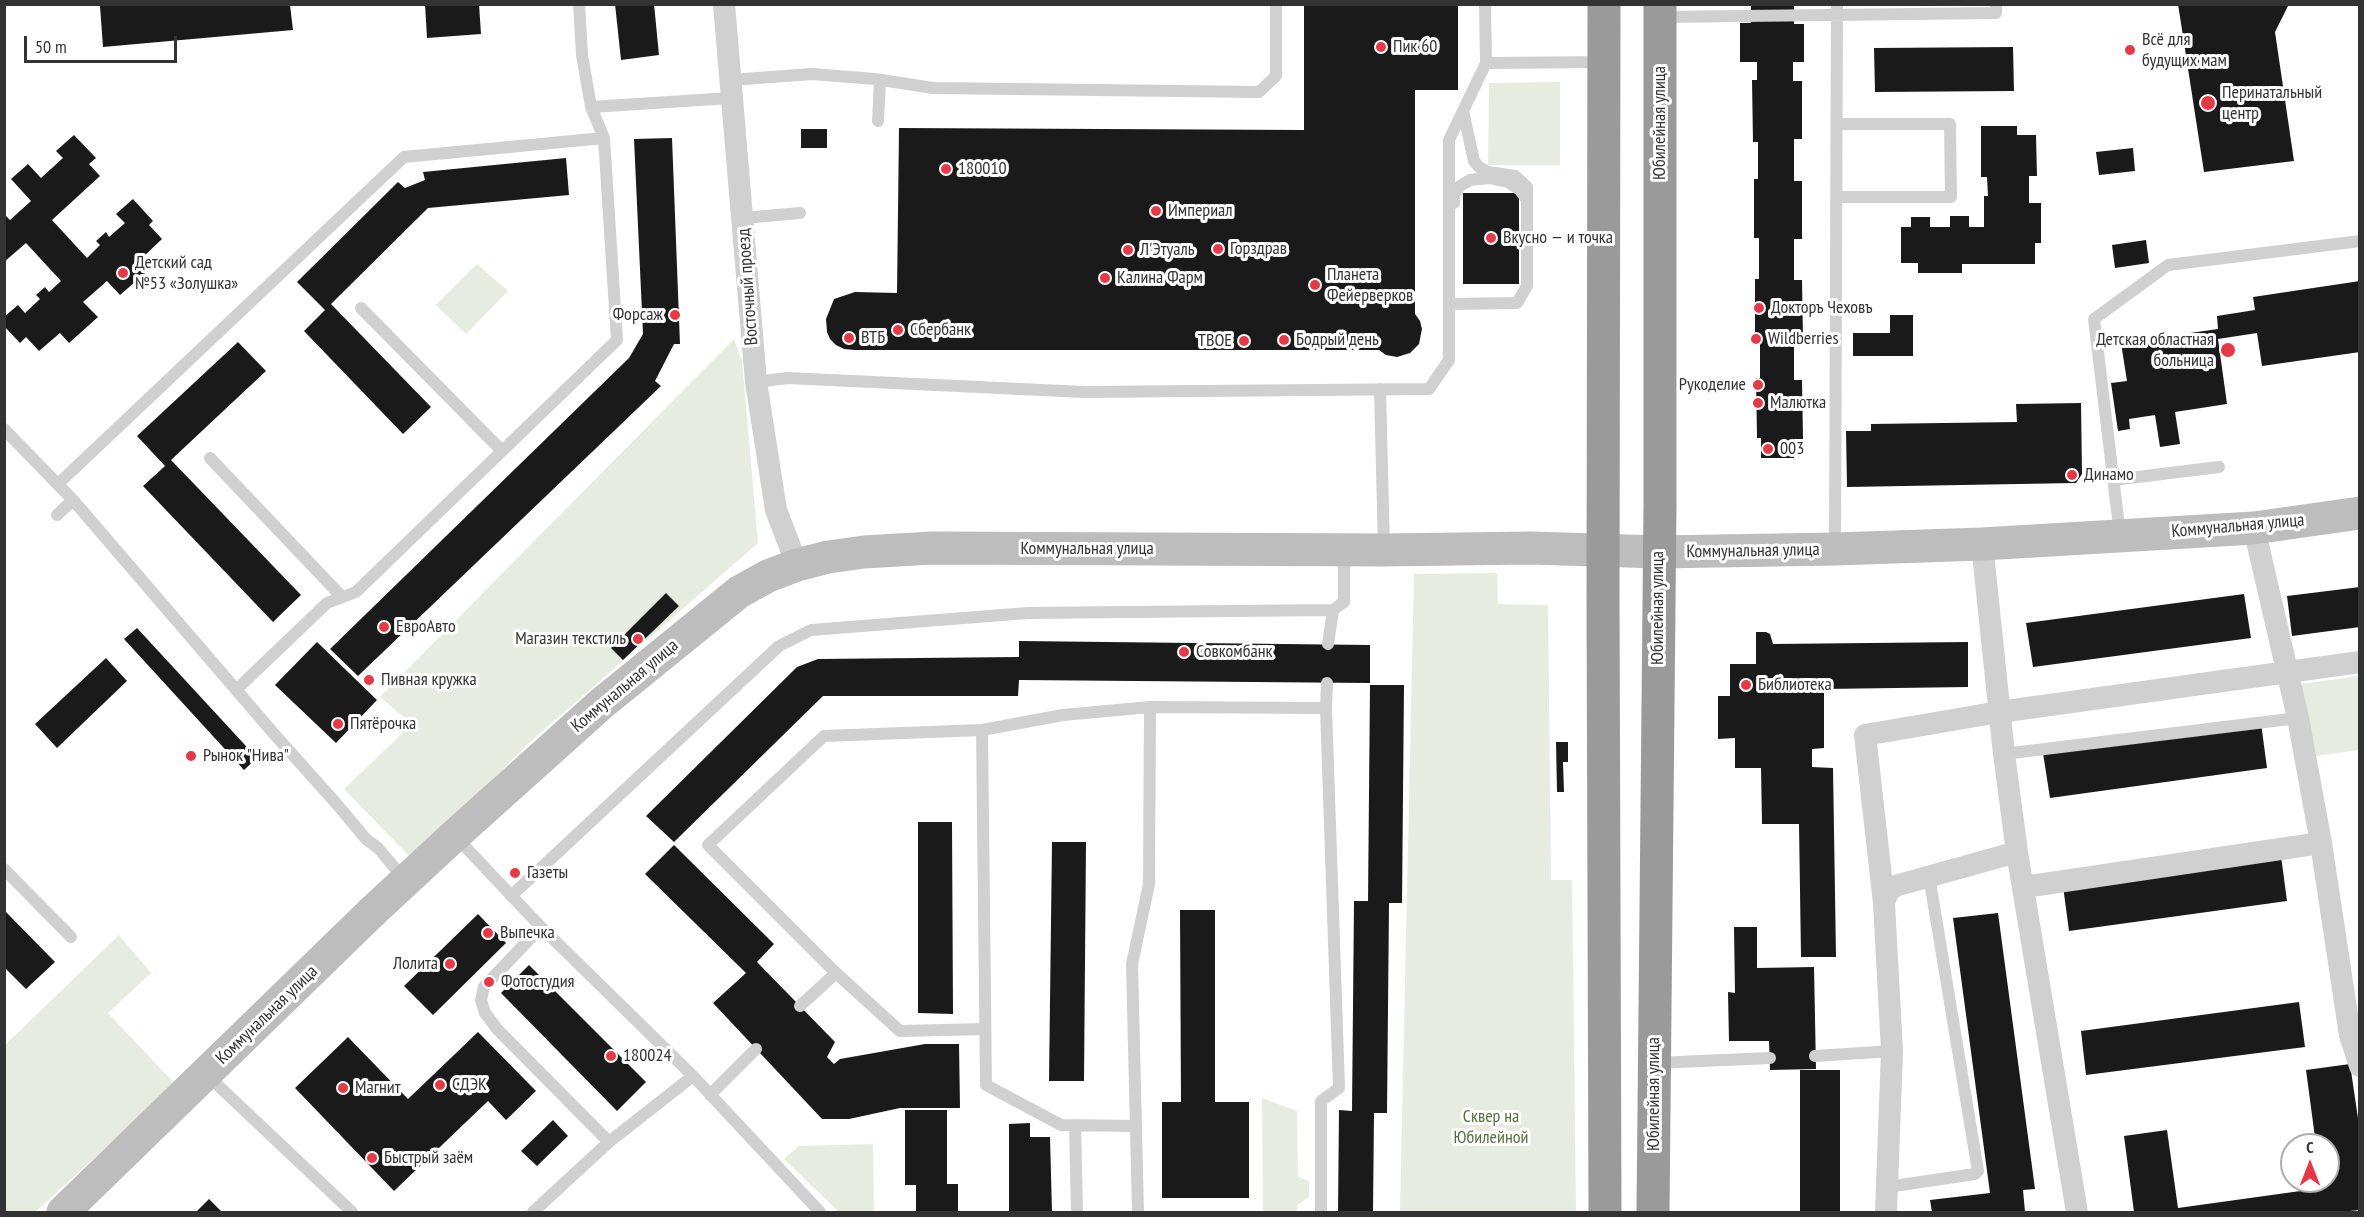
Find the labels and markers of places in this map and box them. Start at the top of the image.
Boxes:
place label: Всё для будущих мам [2142,29,2227,72]
place label: Пик 60 [1393,36,1437,58]
marker: Пик 60 [1374,40,1388,54]
marker: Всё для будущих мам [2123,43,2137,57]
place label: Перинатальный центр [2222,82,2322,124]
marker: Перинатальный центр [2199,94,2217,112]
place label: 180010 [958,158,1007,180]
marker: 180010 [939,162,953,176]
place label: Империал [1168,200,1233,222]
marker: Империал [1149,204,1163,218]
place label: Вкусно — и точка [1503,227,1613,249]
marker: Вкусно — и точка [1484,231,1498,245]
place label: Горздрав [1230,238,1287,260]
place label: Л'Этуаль [1140,239,1195,261]
marker: Горздрав [1211,242,1225,256]
marker: Л'Этуаль [1121,243,1135,257]
place label: Детский сад №53 «Золушка» [135,252,238,294]
place label: Планета Фейерверков [1327,264,1413,306]
marker: Детский сад №53 «Золушка» [116,266,130,280]
place label: Калина Фарм [1117,267,1203,289]
marker: Калина Фарм [1098,271,1112,285]
marker: Планета Фейерверков [1308,278,1322,292]
place label: Докторъ Чеховъ [1771,297,1873,319]
marker: Докторъ Чеховъ [1752,301,1766,315]
place label: Форсаж [613,304,663,326]
marker: Форсаж [668,308,682,322]
place label: Сбербанк [910,319,971,341]
marker: Сбербанк [891,323,905,337]
place label: ВТБ [861,327,885,349]
place label: Wildberries [1768,328,1839,350]
place label: Бодрый день [1296,329,1379,351]
place label: Детская областная больница [2096,329,2214,372]
place label: ТВОЕ [1198,330,1232,352]
marker: ВТБ [842,331,856,345]
marker: Wildberries [1749,332,1763,346]
marker: Бодрый день [1277,333,1291,347]
marker: ТВОЕ [1237,334,1251,348]
marker: Детская областная больница [2219,341,2237,359]
place label: Рукоделие [1679,374,1746,396]
marker: Рукоделие [1751,378,1765,392]
place label: Малютка [1770,392,1826,414]
marker: Малютка [1751,396,1765,410]
place label: 003 [1780,438,1804,460]
marker: 003 [1761,442,1775,456]
place label: Динамо [2084,464,2134,486]
marker: Динамо [2065,468,2079,482]
place label: ЕвроАвто [396,616,456,638]
marker: ЕвроАвто [377,620,391,634]
place label: Магазин текстиль [515,628,626,650]
marker: Магазин текстиль [631,632,645,646]
place label: Совкомбанк [1196,641,1273,663]
marker: Совкомбанк [1177,645,1191,659]
place label: Пивная кружка [381,669,477,691]
marker: Пивная кружка [362,673,376,687]
place label: Библиотека [1758,674,1832,696]
marker: Библиотека [1739,678,1753,692]
place label: Пятёрочка [350,713,416,735]
marker: Пятёрочка [331,717,345,731]
place label: Рынок "Нива" [203,745,289,767]
marker: Рынок "Нива" [184,749,198,763]
place label: Газеты [527,862,568,884]
marker: Газеты [508,866,522,880]
place label: Выпечка [500,922,555,944]
marker: Выпечка [481,926,495,940]
place label: Лолита [393,953,438,975]
marker: Лолита [443,957,457,971]
place label: Фотостудия [501,971,575,993]
marker: Фотостудия [482,975,496,989]
place label: 180024 [623,1045,672,1067]
marker: 180024 [604,1049,618,1063]
place label: СДЭК [452,1074,487,1096]
place label: Магнит [355,1077,400,1099]
marker: СДЭК [433,1078,447,1092]
marker: Магнит [336,1081,350,1095]
place label: Быстрый заём [384,1147,473,1169]
marker: Быстрый заём [365,1151,379,1165]

